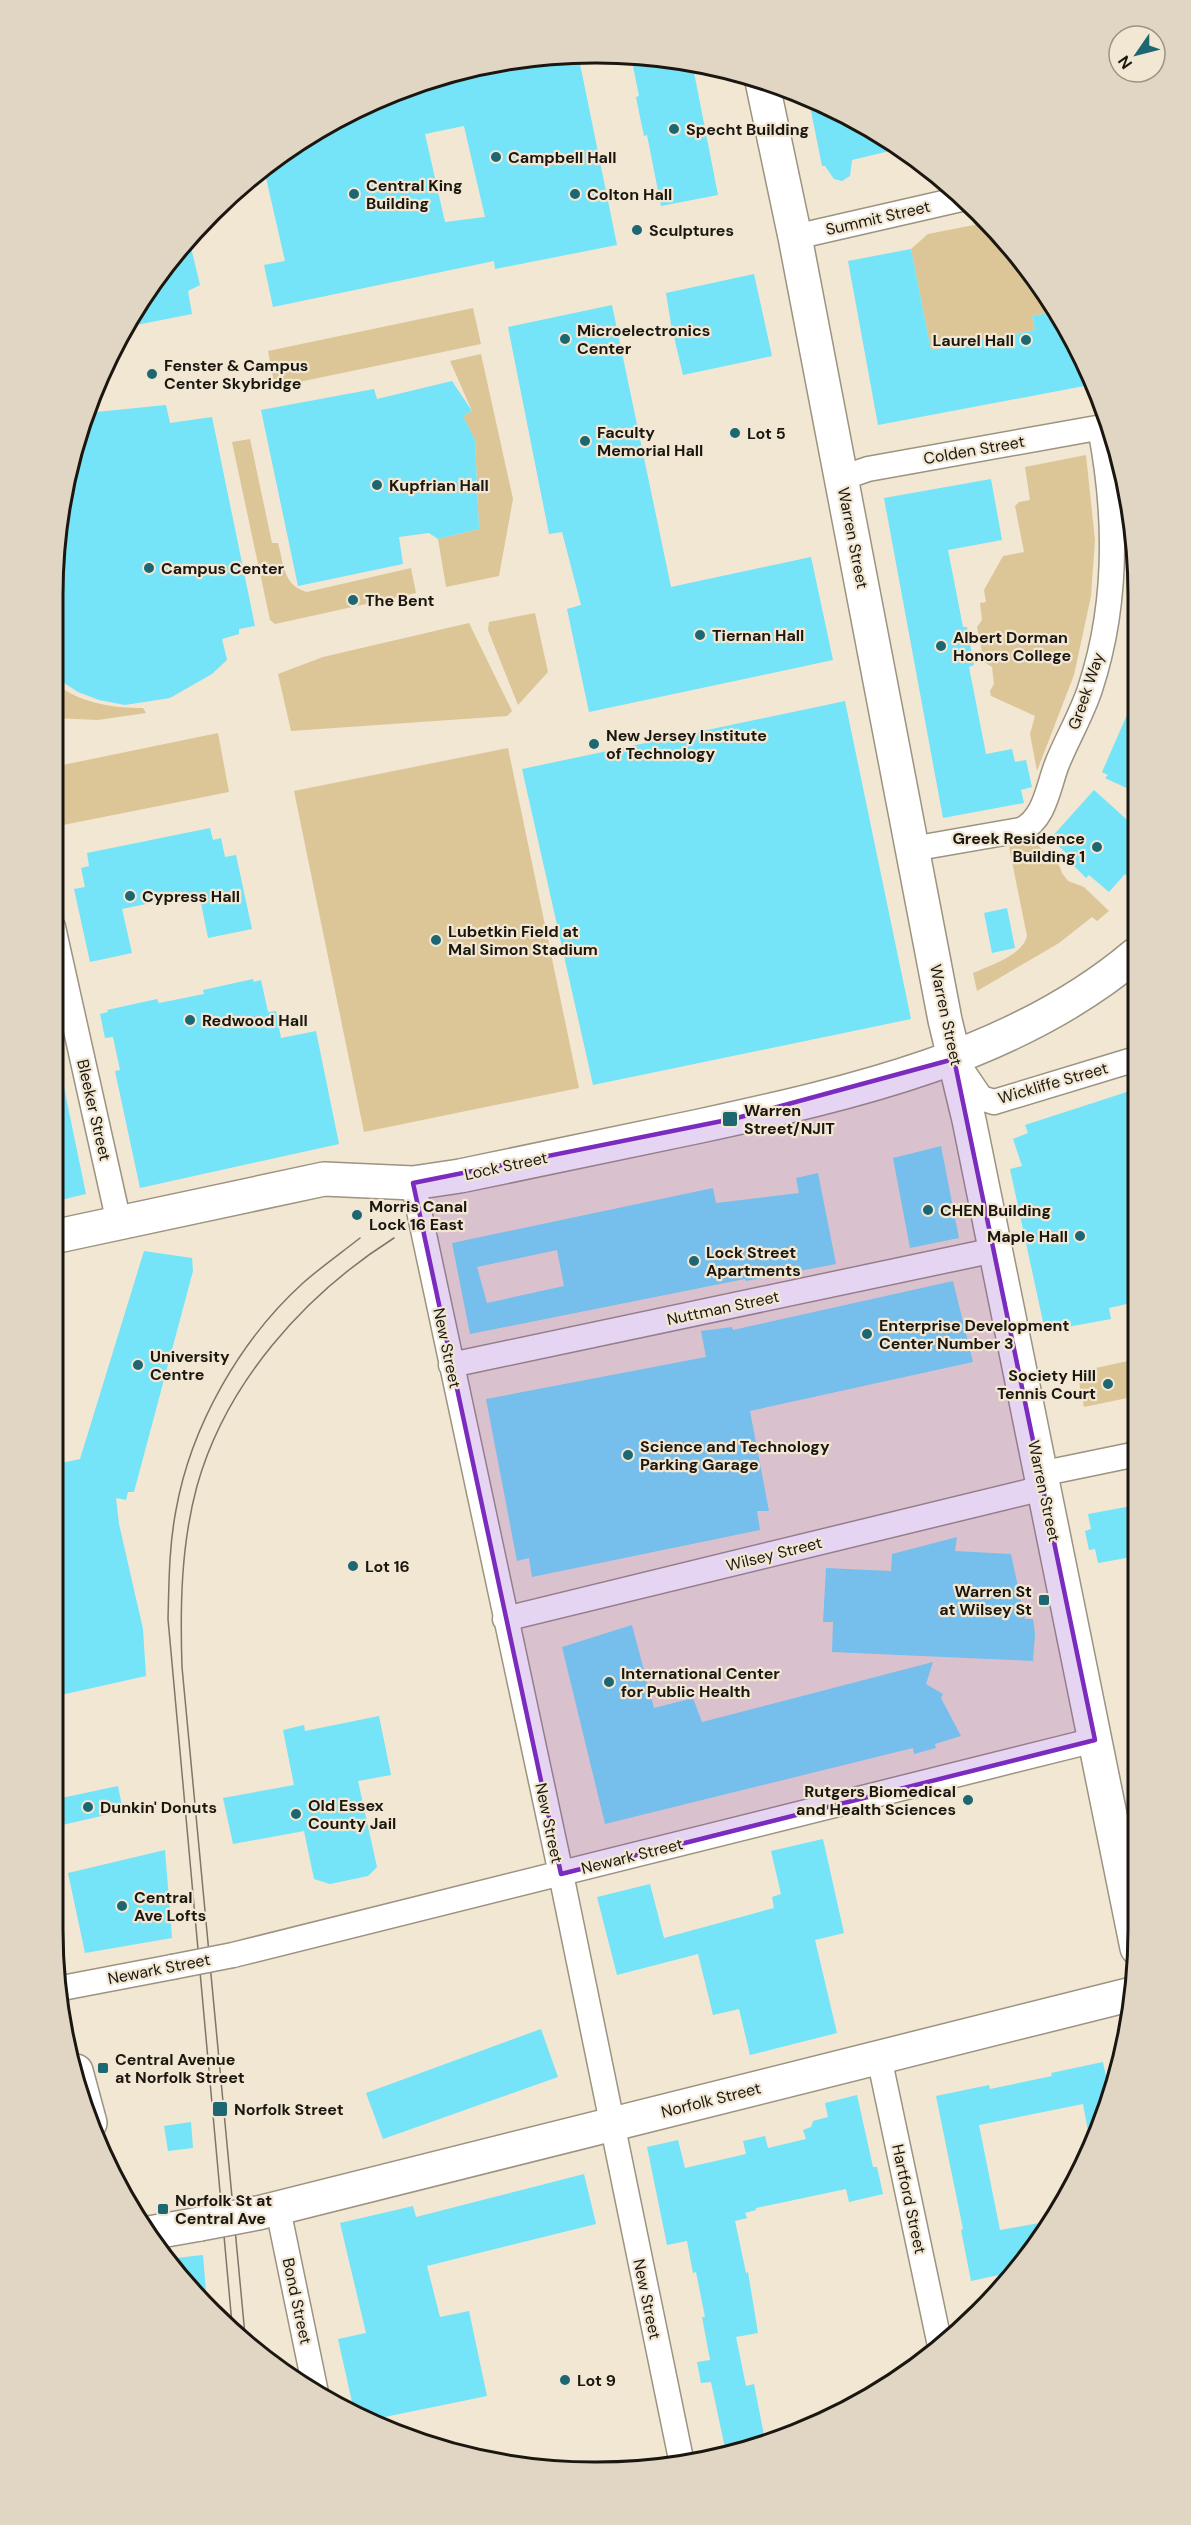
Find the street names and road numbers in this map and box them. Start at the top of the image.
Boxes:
street label: Summit Street [824,196,932,240]
street label: Colden Street [922,431,1026,469]
street label: Warren Street [833,486,873,590]
street label: Greek Way [1063,650,1109,732]
street label: Warren Street [925,963,967,1067]
street label: Bleeker Street [72,1057,116,1163]
street label: Wickliffe Street [996,1057,1110,1109]
street label: Lock Street [463,1147,549,1185]
street label: Nuttman Street [665,1286,781,1330]
street label: New Street [428,1306,466,1390]
street label: Warren Street [1023,1439,1065,1543]
street label: Wilsey Street [724,1532,824,1576]
street label: New Street [530,1781,568,1865]
street label: Newark Street [579,1833,685,1879]
street label: Newark Street [106,1949,212,1989]
street label: Norfolk Street [659,2077,763,2123]
street label: Hartford Street [887,2142,931,2256]
street label: Bond Street [278,2256,316,2346]
street label: New Street [628,2257,666,2341]

